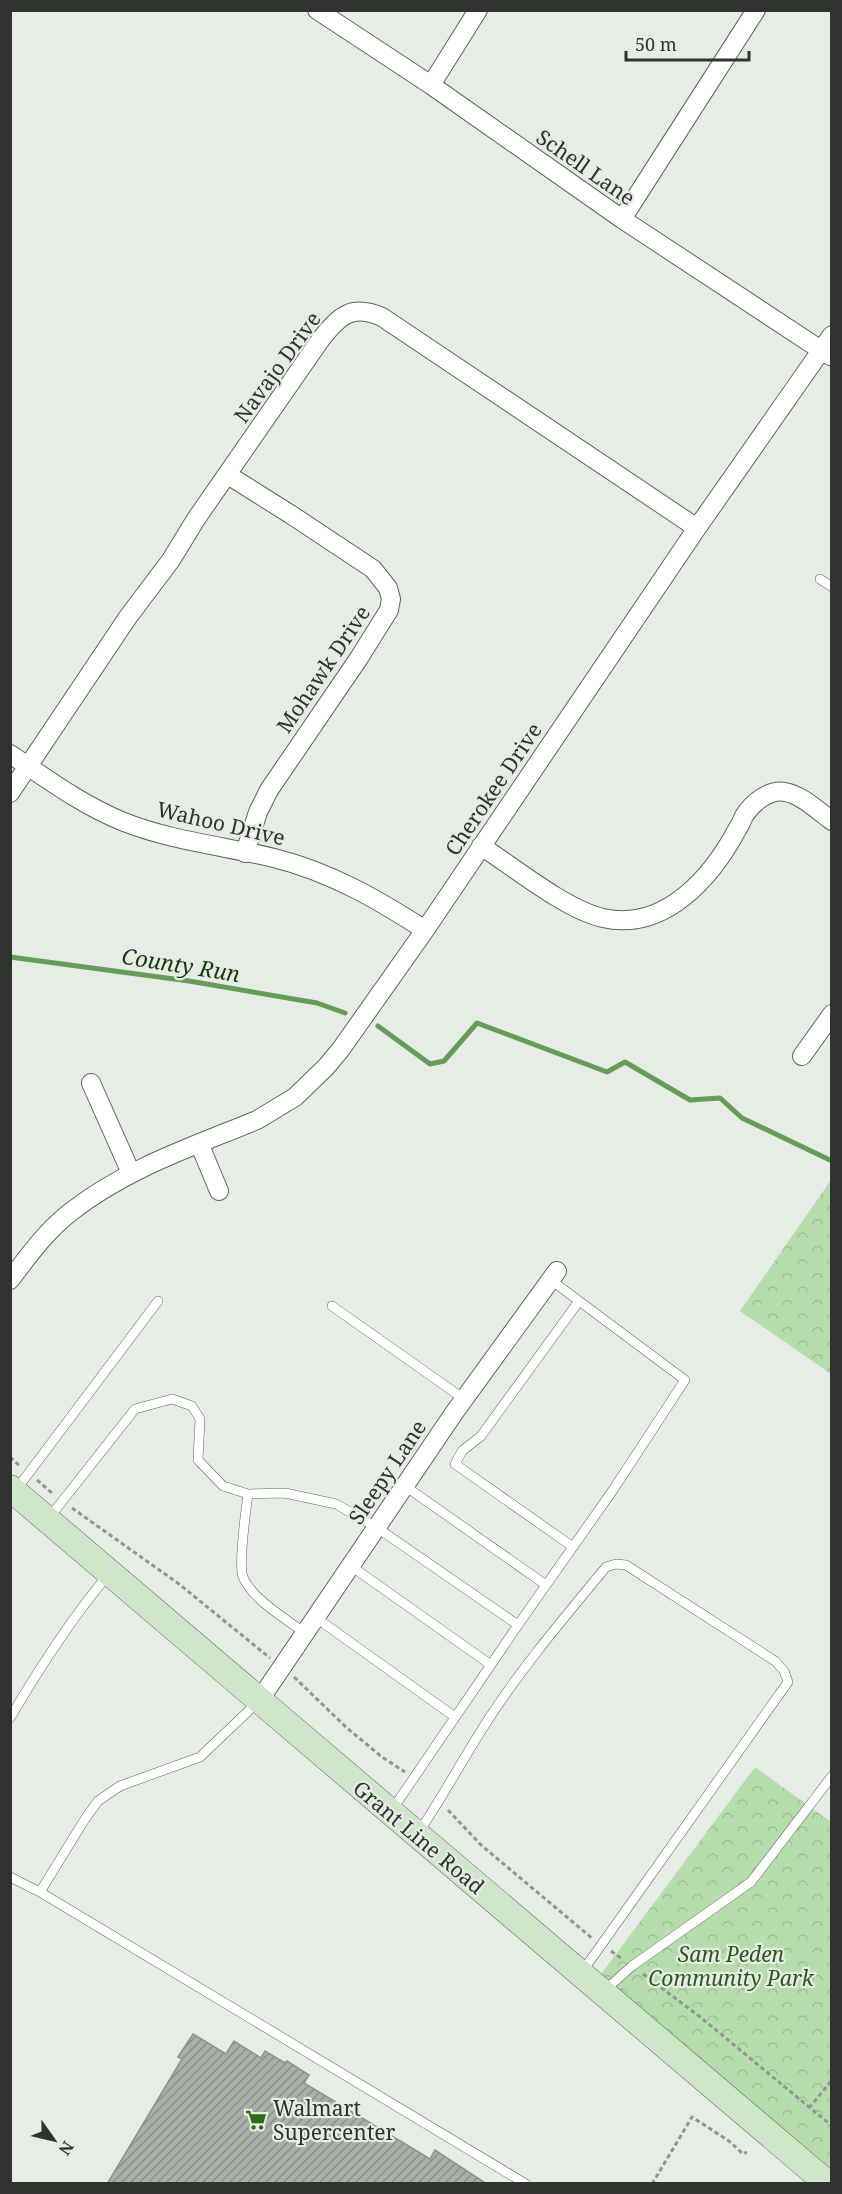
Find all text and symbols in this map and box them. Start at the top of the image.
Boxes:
scale bar [626,24,749,62]
text: 50 m [635,32,677,56]
street label: Schell Lane [531,123,641,211]
street label: Navajo Drive [227,306,327,428]
street label: Mohawk Drive [270,600,376,738]
street label: Cherokee Drive [438,717,548,861]
street label: Wahoo Drive [154,795,288,851]
water label: County Run [120,940,242,988]
street label: Sleepy Lane [342,1414,432,1530]
street label: Grant Line Road [347,1774,491,1900]
park label: Sam Peden Community Park [648,1940,815,1992]
place label: Walmart Supercenter [273,2094,396,2146]
supermarket icon: Walmart Supercenter [244,2108,268,2132]
north arrow [24,2110,84,2170]
text: N [54,2137,79,2160]

